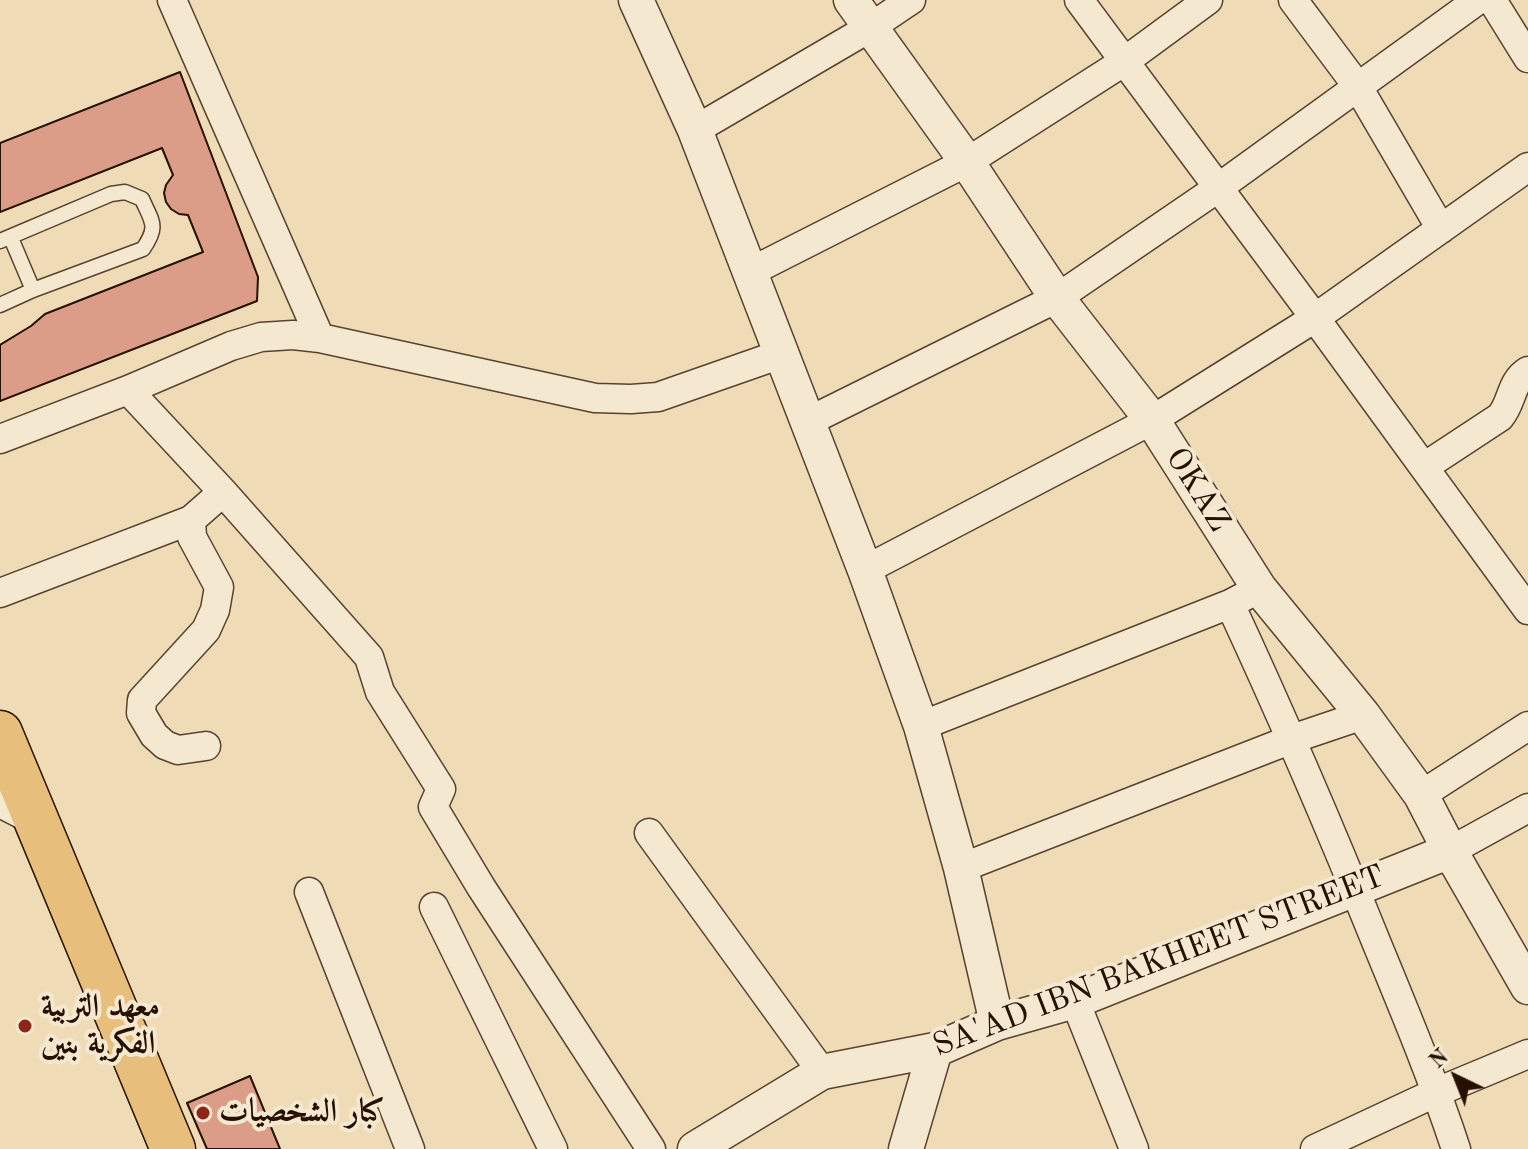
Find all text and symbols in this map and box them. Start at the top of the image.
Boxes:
street label: OKAZ [1156,441,1238,539]
street label: SA'AD IBN BAKHEET STREET [928,858,1390,1066]
place label: معهد التربية الفكرية بنين [41,989,160,1064]
marker: معهد التربية الفكرية بنين [16,1017,34,1035]
north arrow [1416,1037,1496,1117]
text: N [1426,1046,1453,1073]
place label: كبار الشخصيات [219,1094,384,1132]
marker: كبار الشخصيات [194,1104,212,1122]

